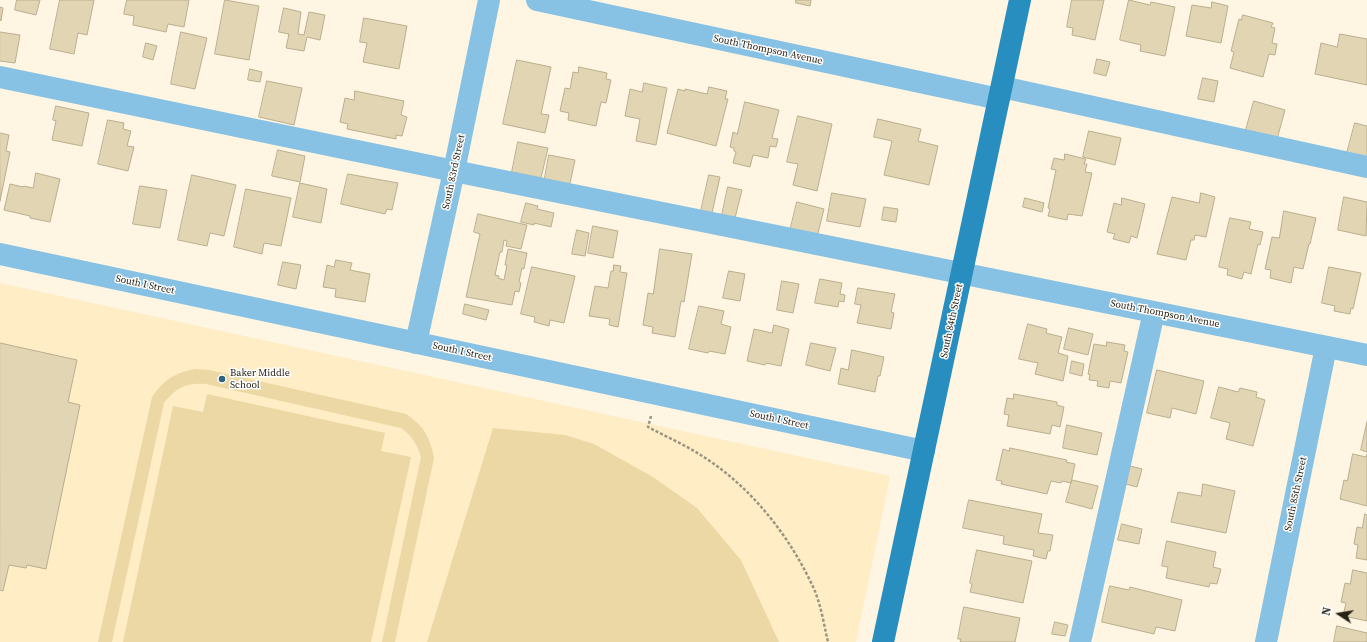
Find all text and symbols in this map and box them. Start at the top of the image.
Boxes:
street label: South Thompson Avenue [712,33,824,67]
street label: South 83rd Street [440,134,468,210]
street label: South I Street [114,273,176,297]
street label: South 84th Street [938,283,966,359]
street label: South Thompson Avenue [1109,298,1221,330]
street label: South I Street [431,340,493,364]
place label: Baker Middle School [230,367,290,390]
marker: Baker Middle School [217,374,227,384]
street label: South I Street [748,408,810,432]
street label: South 85th Street [1282,456,1310,532]
north arrow [1319,594,1359,634]
text: N [1319,606,1335,617]

